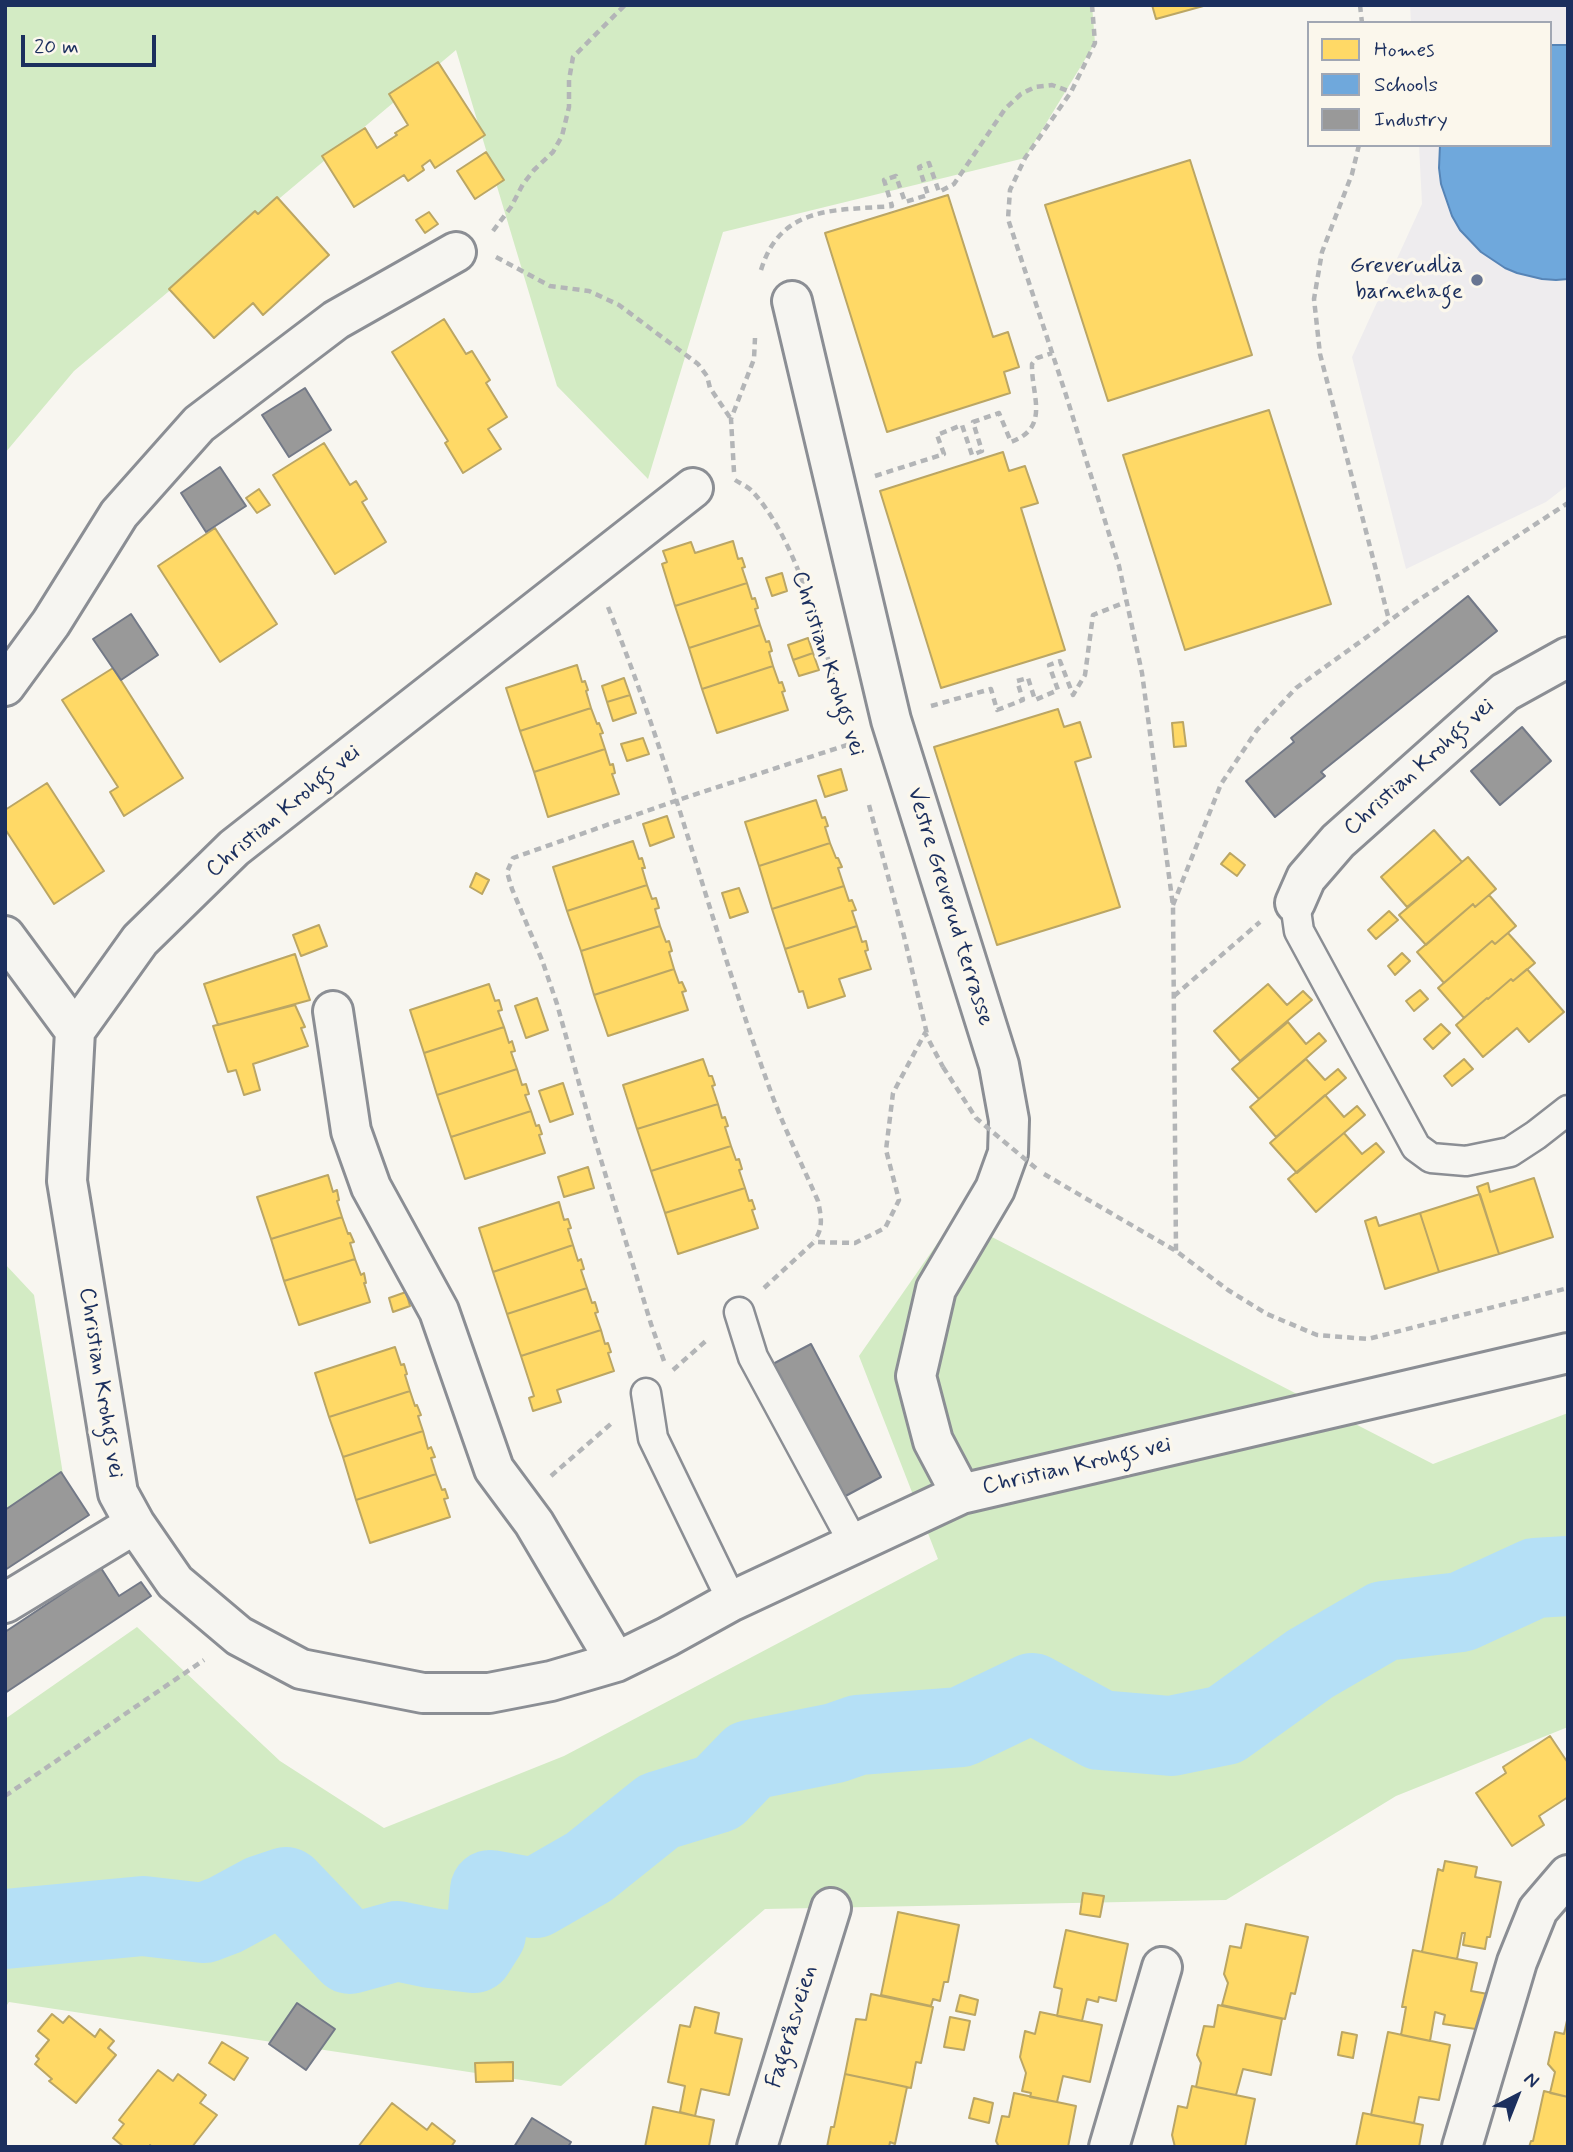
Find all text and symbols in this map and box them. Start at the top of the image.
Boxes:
scale bar [24,21,159,65]
legend [1307,21,1552,147]
text: 20 m [34,33,79,61]
text: Homes [1374,36,1434,64]
text: Schools [1374,71,1438,99]
text: Industry [1374,106,1448,134]
place label: Greverudlia barnehage [1350,253,1463,307]
marker: Greverudlia barnehage [1469,272,1485,288]
street label: Christian Krohgs vei [784,568,870,760]
street label: Christian Krohgs vei [1339,693,1501,843]
street label: Christian Krohgs vei [201,739,367,885]
street label: Vestre Greverud terrasse [900,784,998,1030]
street label: Christian Krohgs vei [71,1286,129,1480]
street label: Christian Krohgs vei [980,1432,1174,1502]
street label: Fageråsveien [761,1962,825,2092]
north arrow [1482,2061,1552,2131]
text: N [1518,2066,1544,2094]

